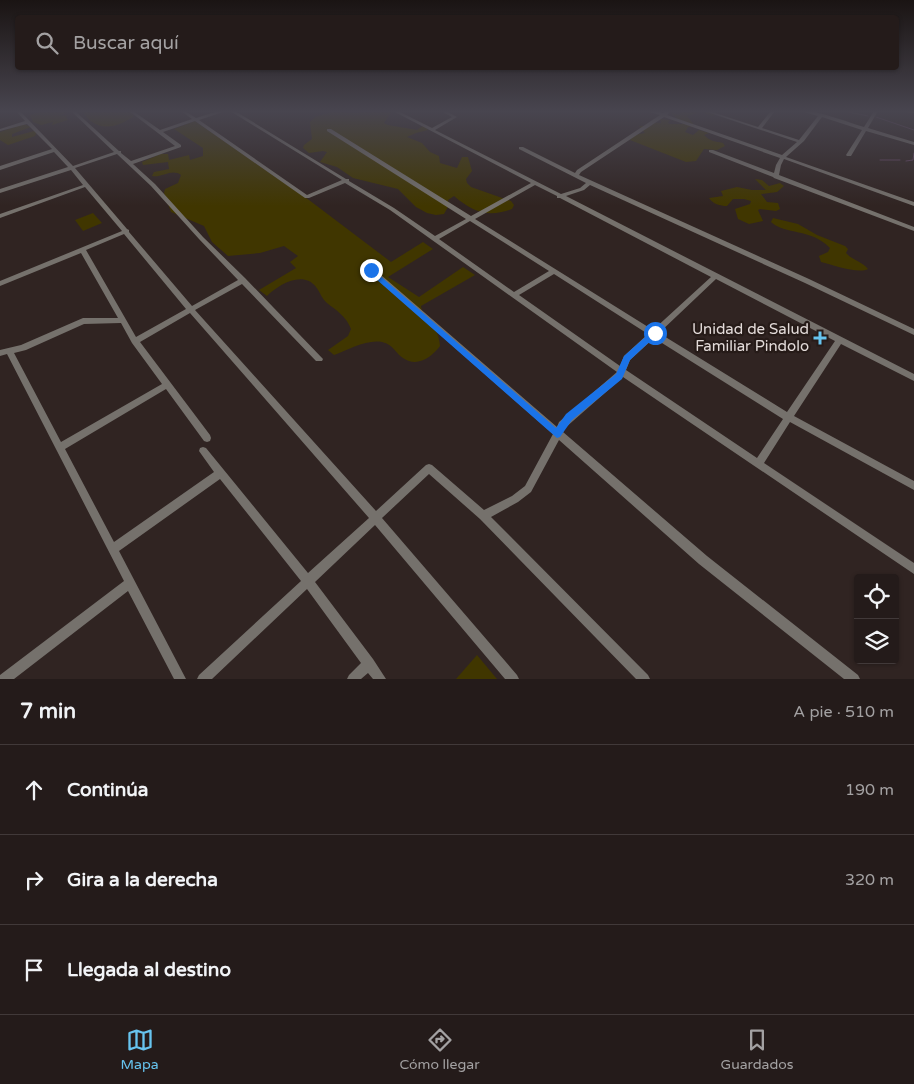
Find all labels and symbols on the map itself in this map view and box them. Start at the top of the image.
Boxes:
route end [360,259,383,282]
place label: Unidad de Salud Familiar Pindolo [692,320,809,355]
route start [644,322,667,345]
marker: Unidad de Salud Familiar Pindolo [813,331,827,345]

